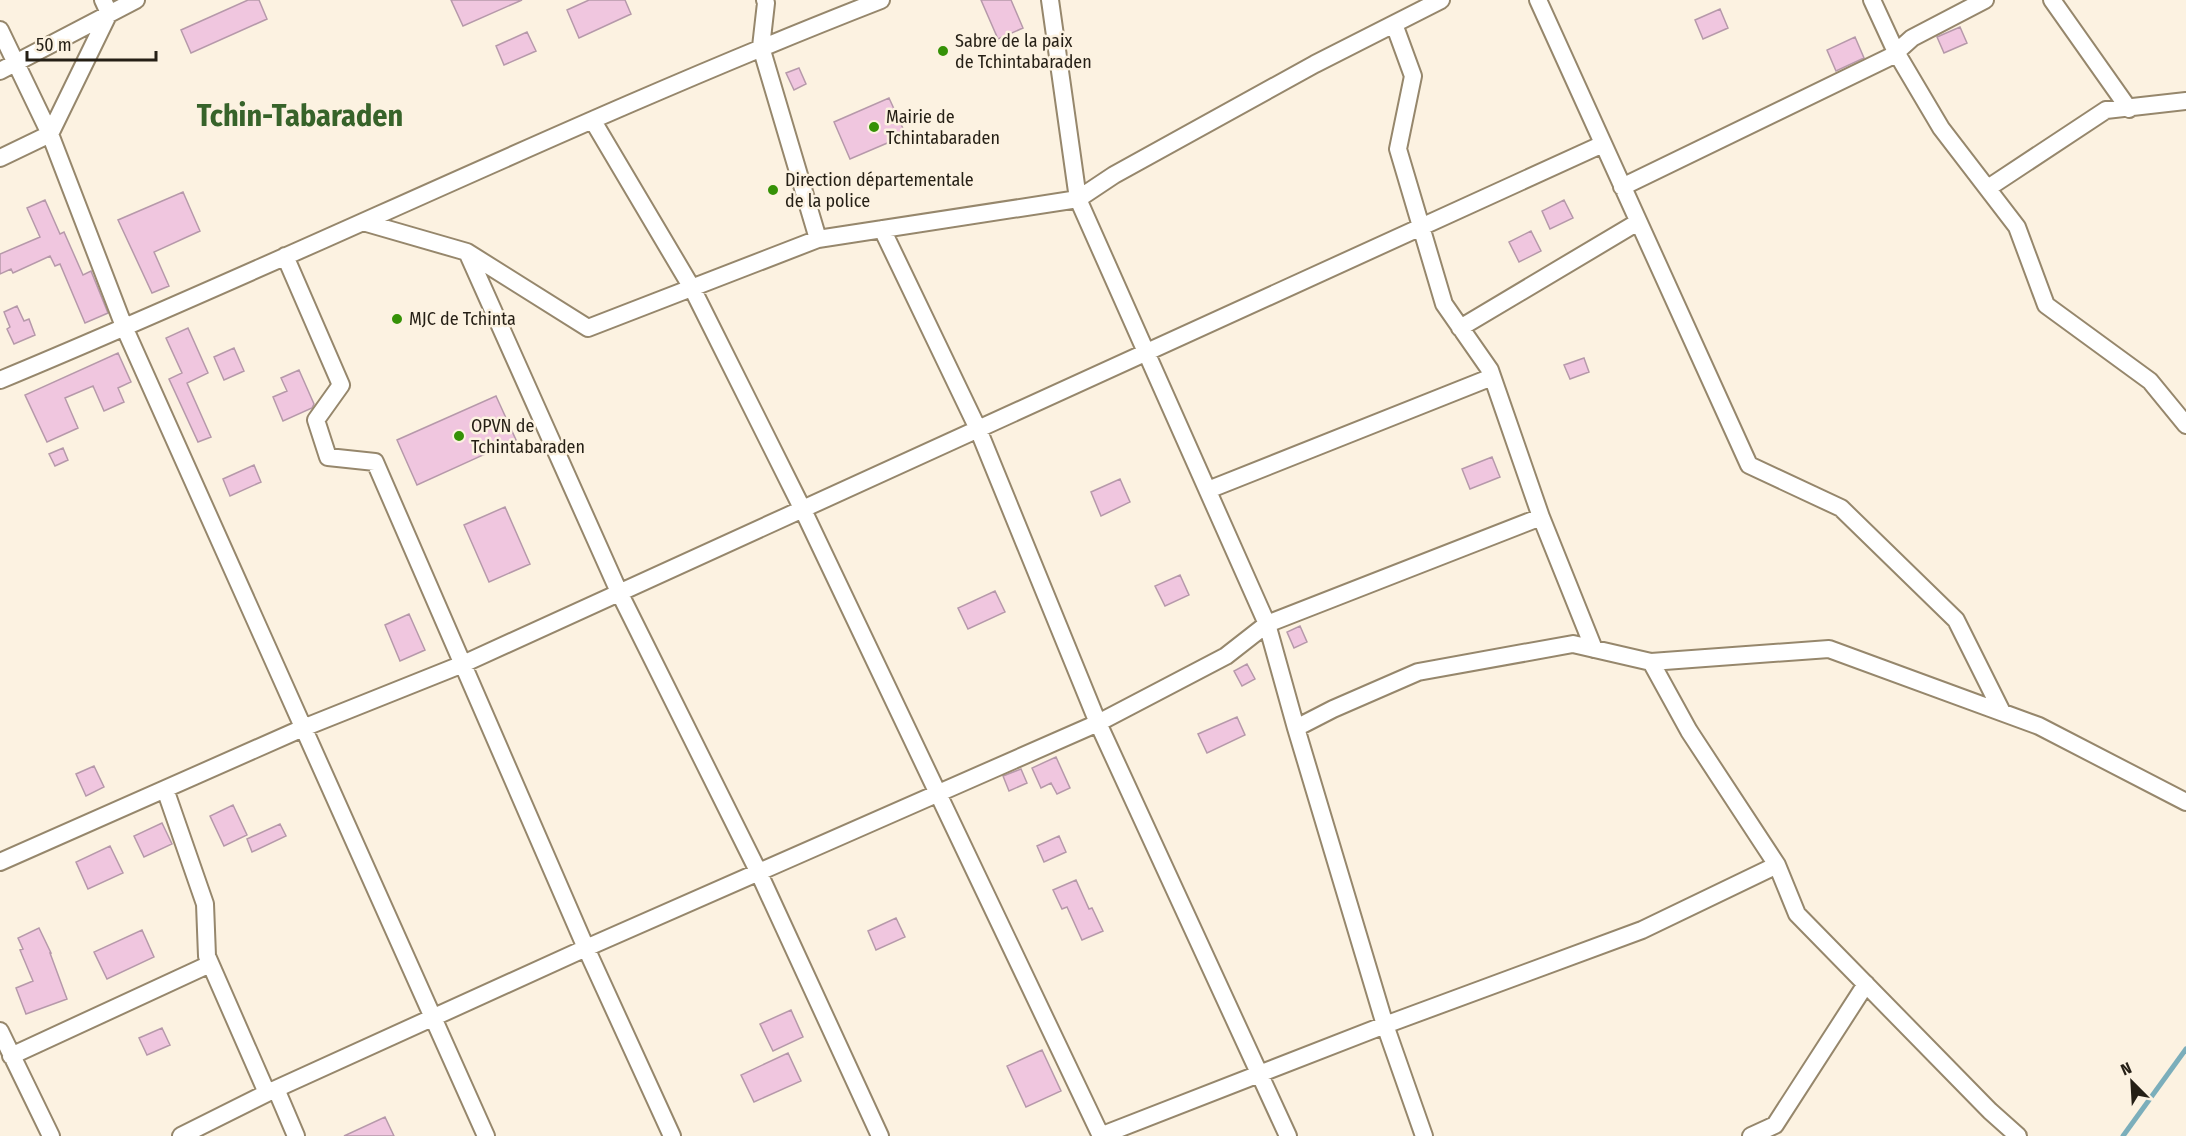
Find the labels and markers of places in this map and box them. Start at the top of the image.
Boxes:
place label: Sabre de la paix de Tchintabaraden [955,30,1092,73]
marker: Sabre de la paix de Tchintabaraden [936,44,950,58]
place label: Mairie de Tchintabaraden [886,106,1000,149]
marker: Mairie de Tchintabaraden [867,120,881,134]
place label: Direction départementale de la police [785,169,974,212]
marker: Direction départementale de la police [766,183,780,197]
place label: MJC de Tchinta [409,308,516,330]
marker: MJC de Tchinta [390,312,404,326]
place label: OPVN de Tchintabaraden [471,415,585,458]
marker: OPVN de Tchintabaraden [452,429,466,443]

